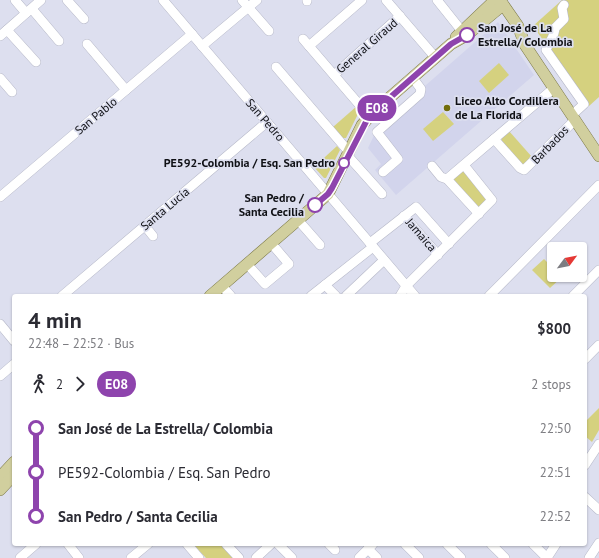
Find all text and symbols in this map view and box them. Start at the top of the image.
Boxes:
street label: General Giraud [333,15,400,76]
place label: San José de La Estrella/ Colombia [478,20,573,49]
marker: San José de La Estrella/ Colombia [459,27,475,43]
place label: Liceo Alto Cordillera de La Florida [455,93,559,122]
street label: San Pablo [71,94,120,138]
street label: San Pedro [243,95,288,144]
line badge: E08 [354,95,400,121]
text: E08 [365,99,389,117]
marker: Liceo Alto Cordillera de La Florida [442,103,452,113]
street label: Barbados [528,122,572,167]
place label: PE592-Colombia / Esq. San Pedro [164,155,336,170]
marker: PE592-Colombia / Esq. San Pedro [338,157,350,169]
street label: Santa Lucía [137,184,192,233]
place label: San Pedro / Santa Cecilia [239,190,305,219]
marker: San Pedro / Santa Cecilia [307,197,323,213]
street label: Jamaica [402,214,440,255]
north arrow [547,242,587,282]
map controls [547,242,587,282]
text: 4 min [28,306,82,334]
text: $800 [537,319,571,338]
text: 22:48 – 22:52 · Bus [28,335,134,352]
icon: walk [28,373,50,395]
icon: forward [69,373,91,395]
text: E08 [105,375,128,393]
text: 2 [56,376,63,393]
text: 2 stops [531,376,571,393]
text: San José de La Estrella/ Colombia [58,419,273,438]
text: 22:50 [540,420,571,437]
text: PE592-Colombia / Esq. San Pedro [58,463,271,482]
text: 22:51 [540,464,571,481]
text: San Pedro / Santa Cecilia [58,507,218,526]
text: 22:52 [540,508,571,525]

